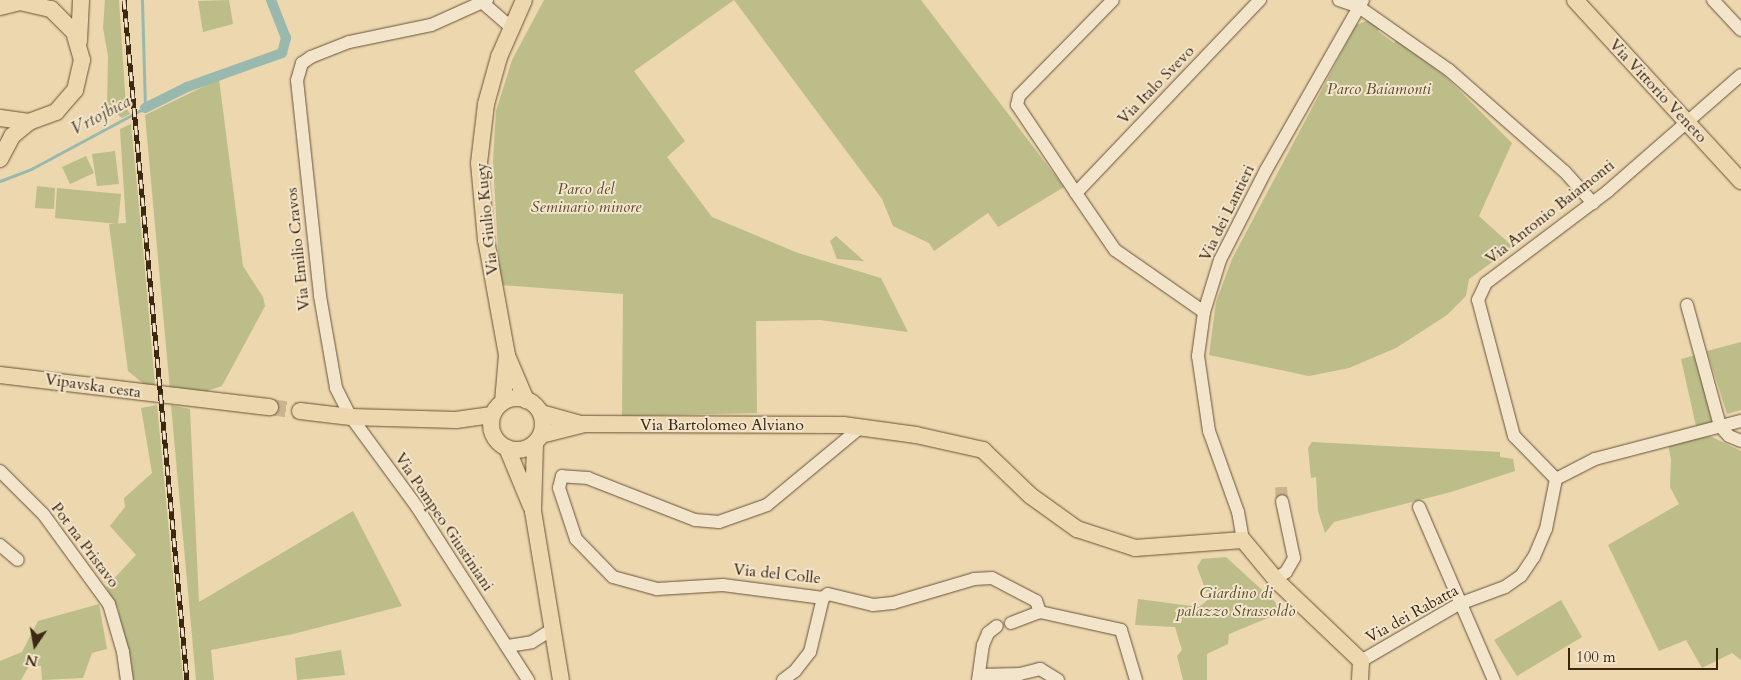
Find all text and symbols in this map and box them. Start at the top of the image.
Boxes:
street label: Via Vittorio Veneto [1605,35,1711,147]
street label: Via Italo Svevo [1114,42,1198,128]
park label: Parco Baiamonti [1327,79,1431,99]
water label: Vrtojbica [67,91,135,141]
street label: Via Antonio Baiamonti [1482,156,1618,268]
street label: Via Giulio Kugy [472,162,502,276]
street label: Via dei Lantieri [1195,162,1259,264]
park label: Parco del Seminario minore [531,179,641,217]
street label: Via Emilio Cravos [282,186,314,312]
street label: Vipavska cesta [44,370,142,402]
street label: Via Bartolomeo Alviano [640,415,804,435]
street label: Via Pompeo Giustiniani [391,449,497,595]
street label: Pot na Pristavo [47,499,123,591]
street label: Via del Colle [732,560,822,588]
street label: Via dei Rabatta [1362,581,1462,647]
park label: Giardino di palazzo Strassoldo [1177,583,1295,621]
north arrow [10,620,60,670]
scale bar [1571,638,1721,670]
text: 100 m [1576,647,1616,667]
text: N [24,650,40,671]

